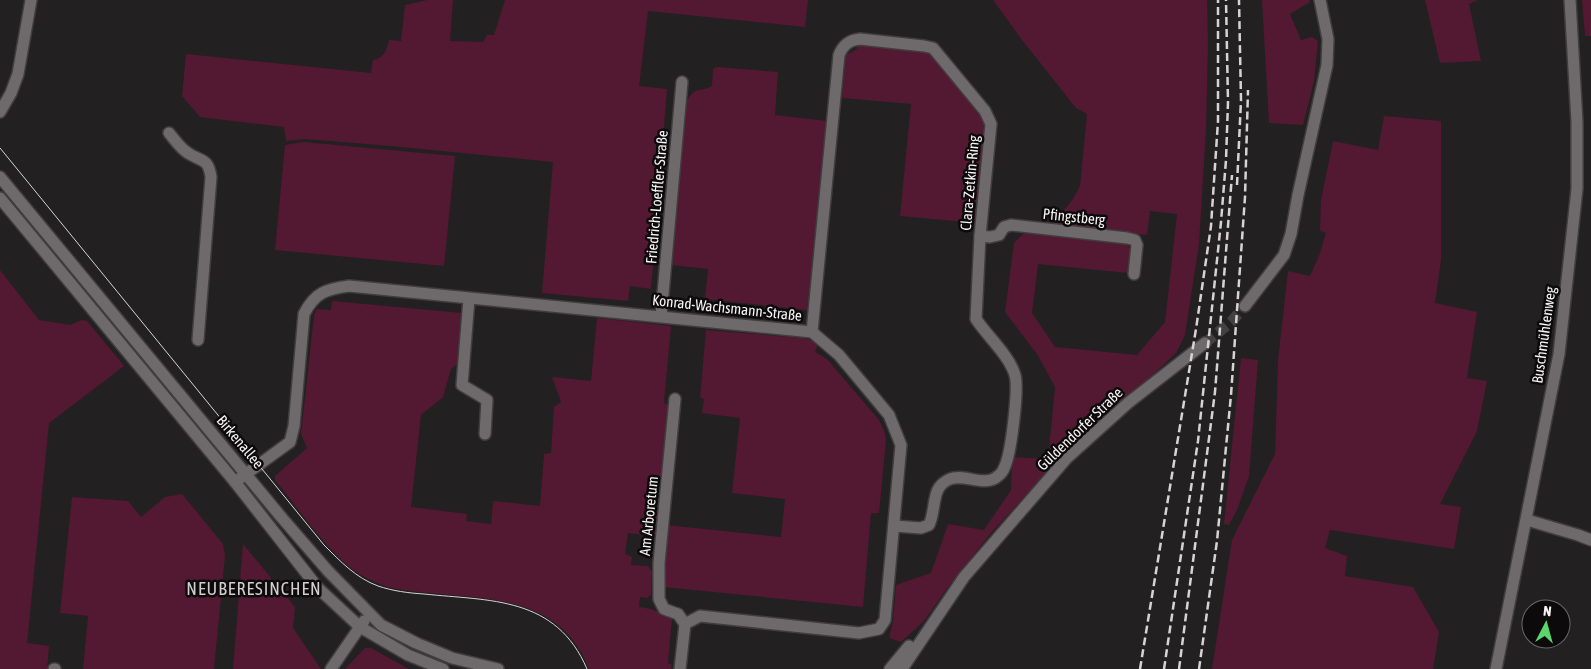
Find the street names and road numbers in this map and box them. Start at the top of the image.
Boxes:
street label: Friedrich-Loeffler-Straße [642,129,671,264]
street label: Clara-Zetkin-Ring [957,134,982,231]
street label: Pfingstberg [1042,205,1107,228]
street label: Buschmühlenweg [1528,285,1559,385]
street label: Konrad-Wachsmann-Straße [651,291,803,324]
street label: Güldendorfer Straße [1034,384,1126,474]
street label: Birkenallee [213,412,267,472]
street label: Am Arboretum [636,475,661,556]

